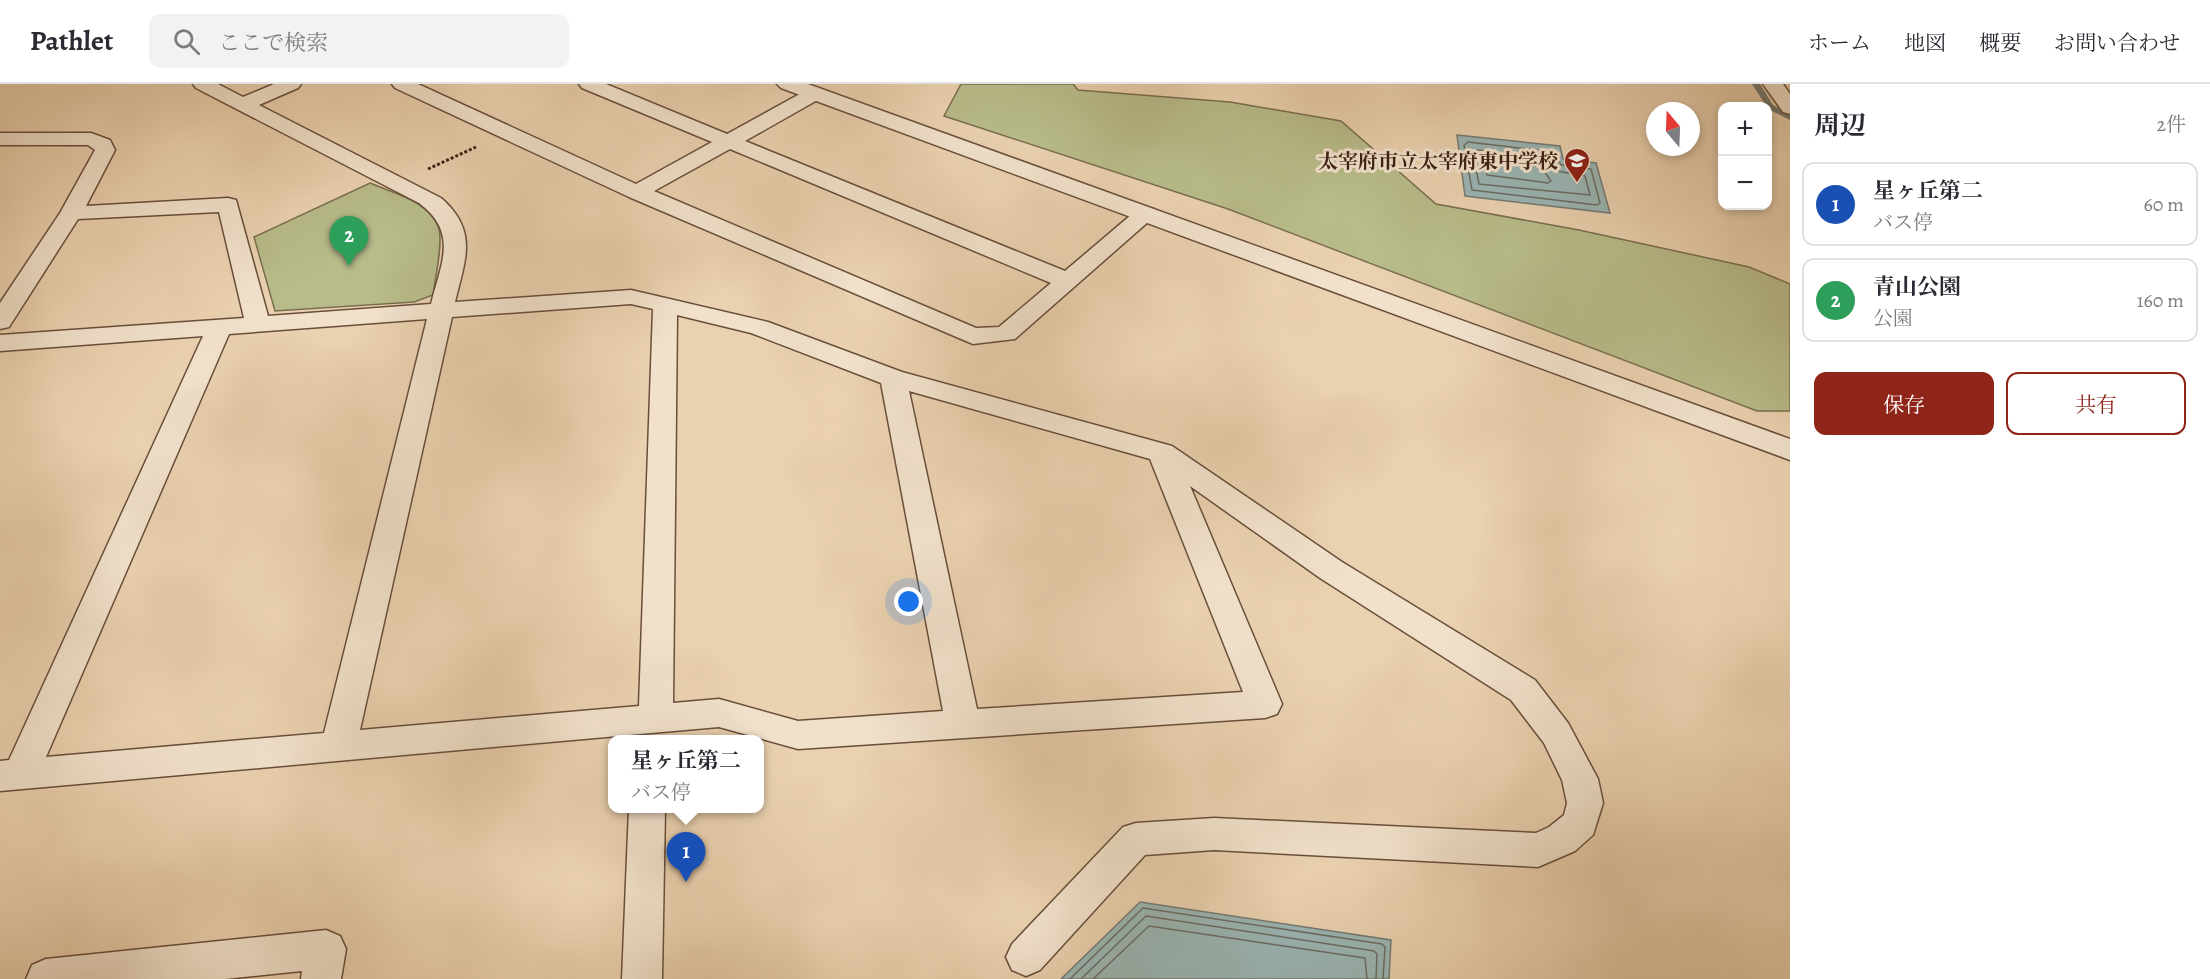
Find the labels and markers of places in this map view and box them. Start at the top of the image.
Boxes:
school or university icon: 太宰府市立太宰府東中学校 [1562,146,1592,184]
place label: 太宰府市立太宰府東中学校 [1318,148,1558,175]
pin: 2 [330,216,368,266]
pin: 1 [666,832,706,882]

